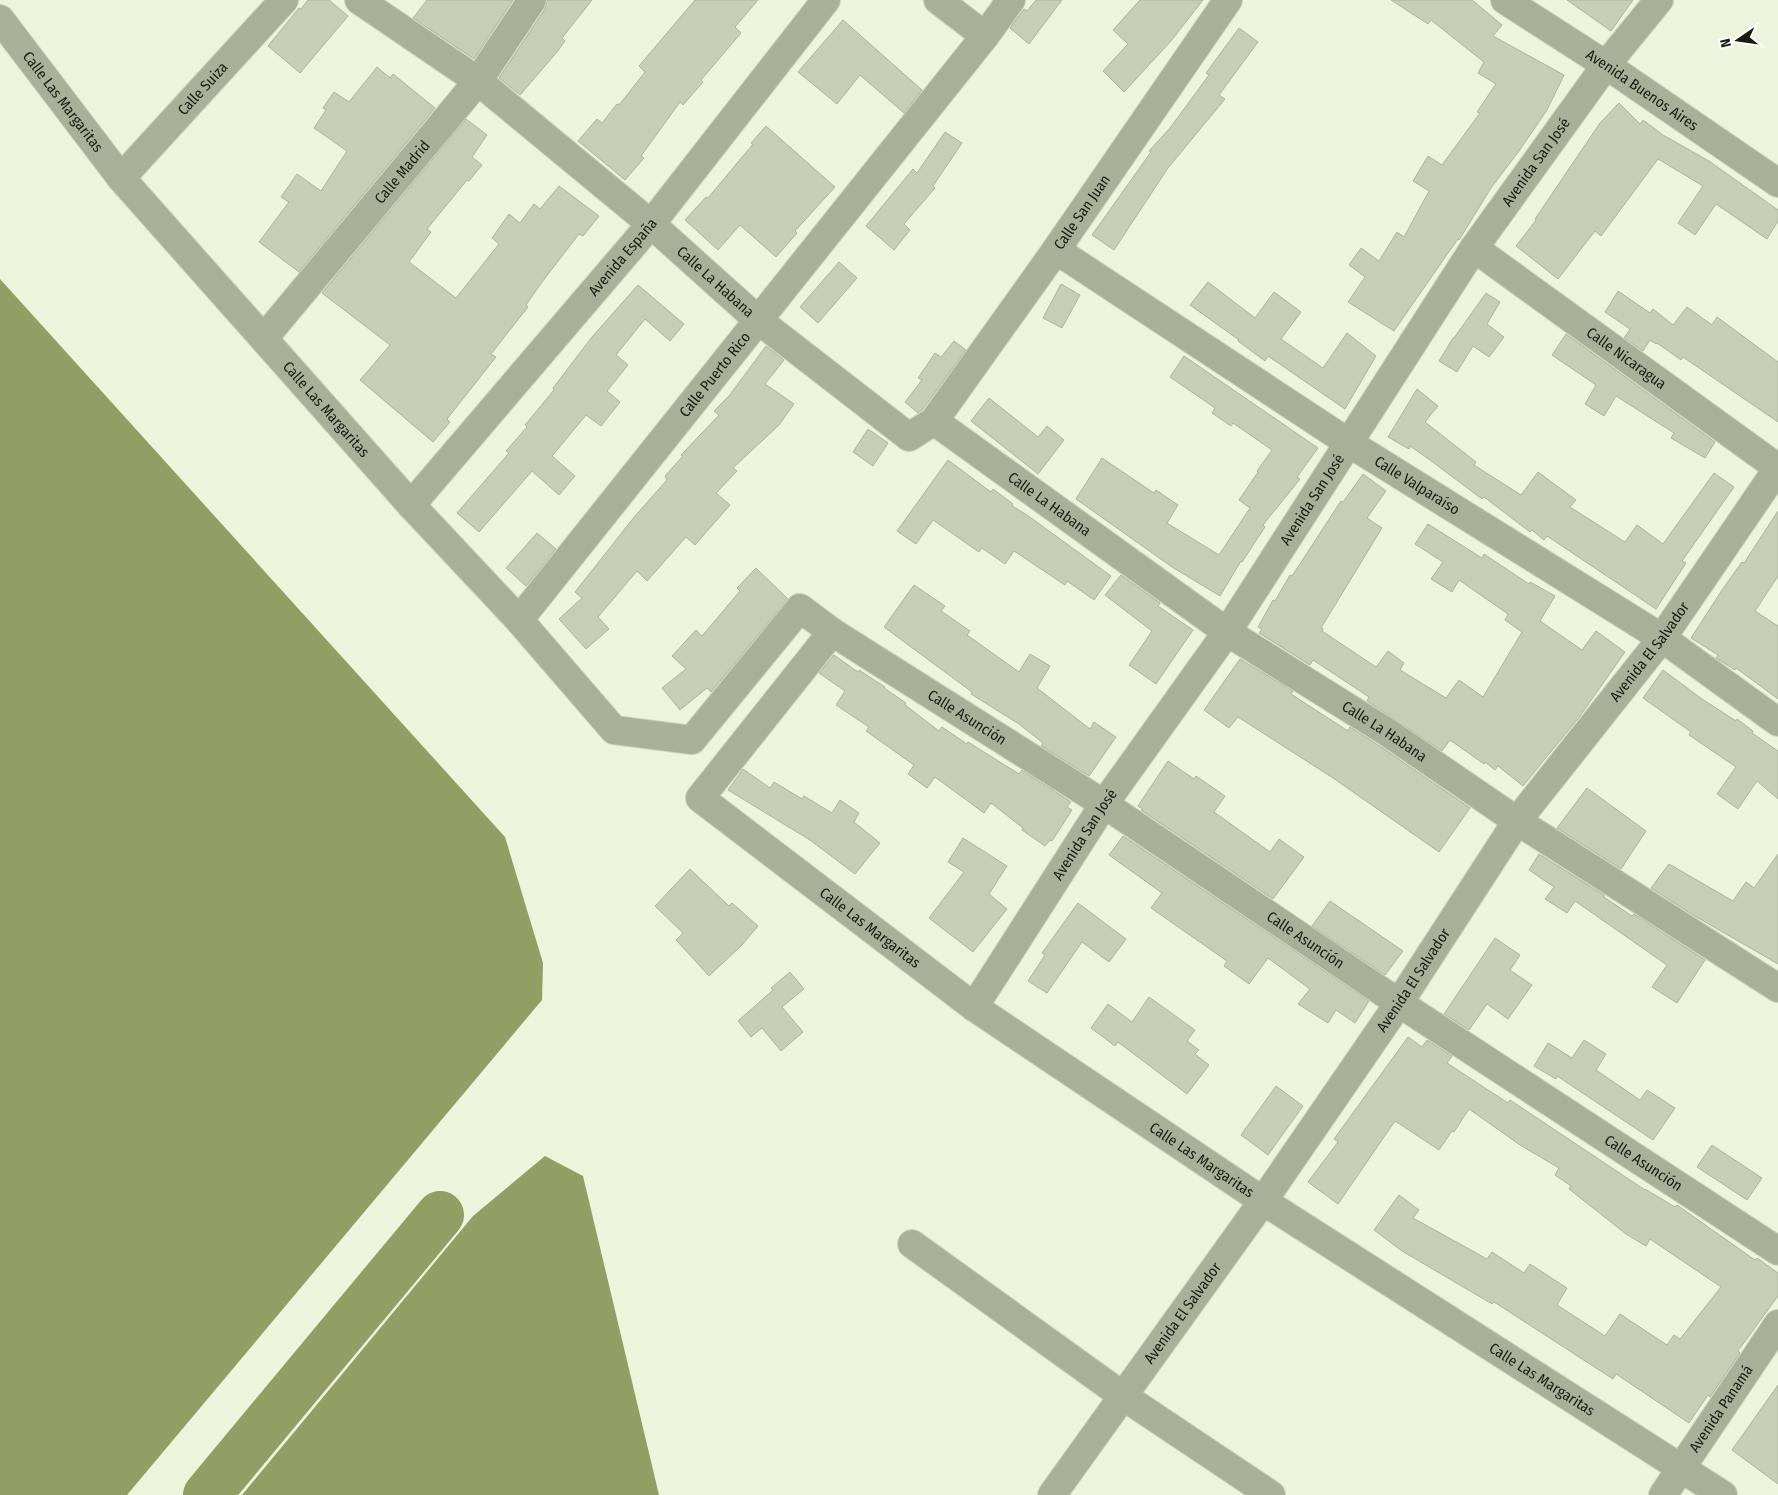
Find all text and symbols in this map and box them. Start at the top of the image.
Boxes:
north arrow [1713,15,1763,65]
text: N [1717,37,1735,49]
street label: Avenida Buenos Aires [1582,45,1702,135]
street label: Calle Las Margaritas [19,48,107,156]
street label: Calle Suiza [174,58,232,119]
street label: Avenida San José [1498,114,1574,210]
street label: Calle Madrid [371,137,434,207]
street label: Calle San Juan [1050,171,1114,253]
street label: Avenida España [585,215,661,300]
street label: Calle La Habana [673,242,758,321]
street label: Calle Nicaragua [1583,323,1670,393]
street label: Calle Puerto Rico [675,328,754,421]
street label: Calle Las Margaritas [279,358,373,461]
street label: Avenida San José [1276,451,1348,548]
street label: Calle Valparaíso [1371,452,1463,519]
street label: Calle La Habana [1004,468,1094,540]
street label: Avenida El Salvador [1606,598,1693,705]
street label: Calle Asunción [924,686,1010,749]
street label: Calle La Habana [1339,697,1430,766]
street label: Avenida San José [1049,786,1121,883]
street label: Calle Las Margaritas [816,884,924,972]
street label: Calle Asunción [1263,907,1348,972]
street label: Avenida El Salvador [1373,924,1454,1036]
street label: Calle Las Margaritas [1146,1118,1257,1201]
street label: Calle Asunción [1601,1131,1686,1195]
street label: Avenida El Salvador [1140,1258,1225,1367]
street label: Calle Las Margaritas [1486,1339,1598,1420]
street label: Avenida Panamá [1685,1362,1757,1456]

